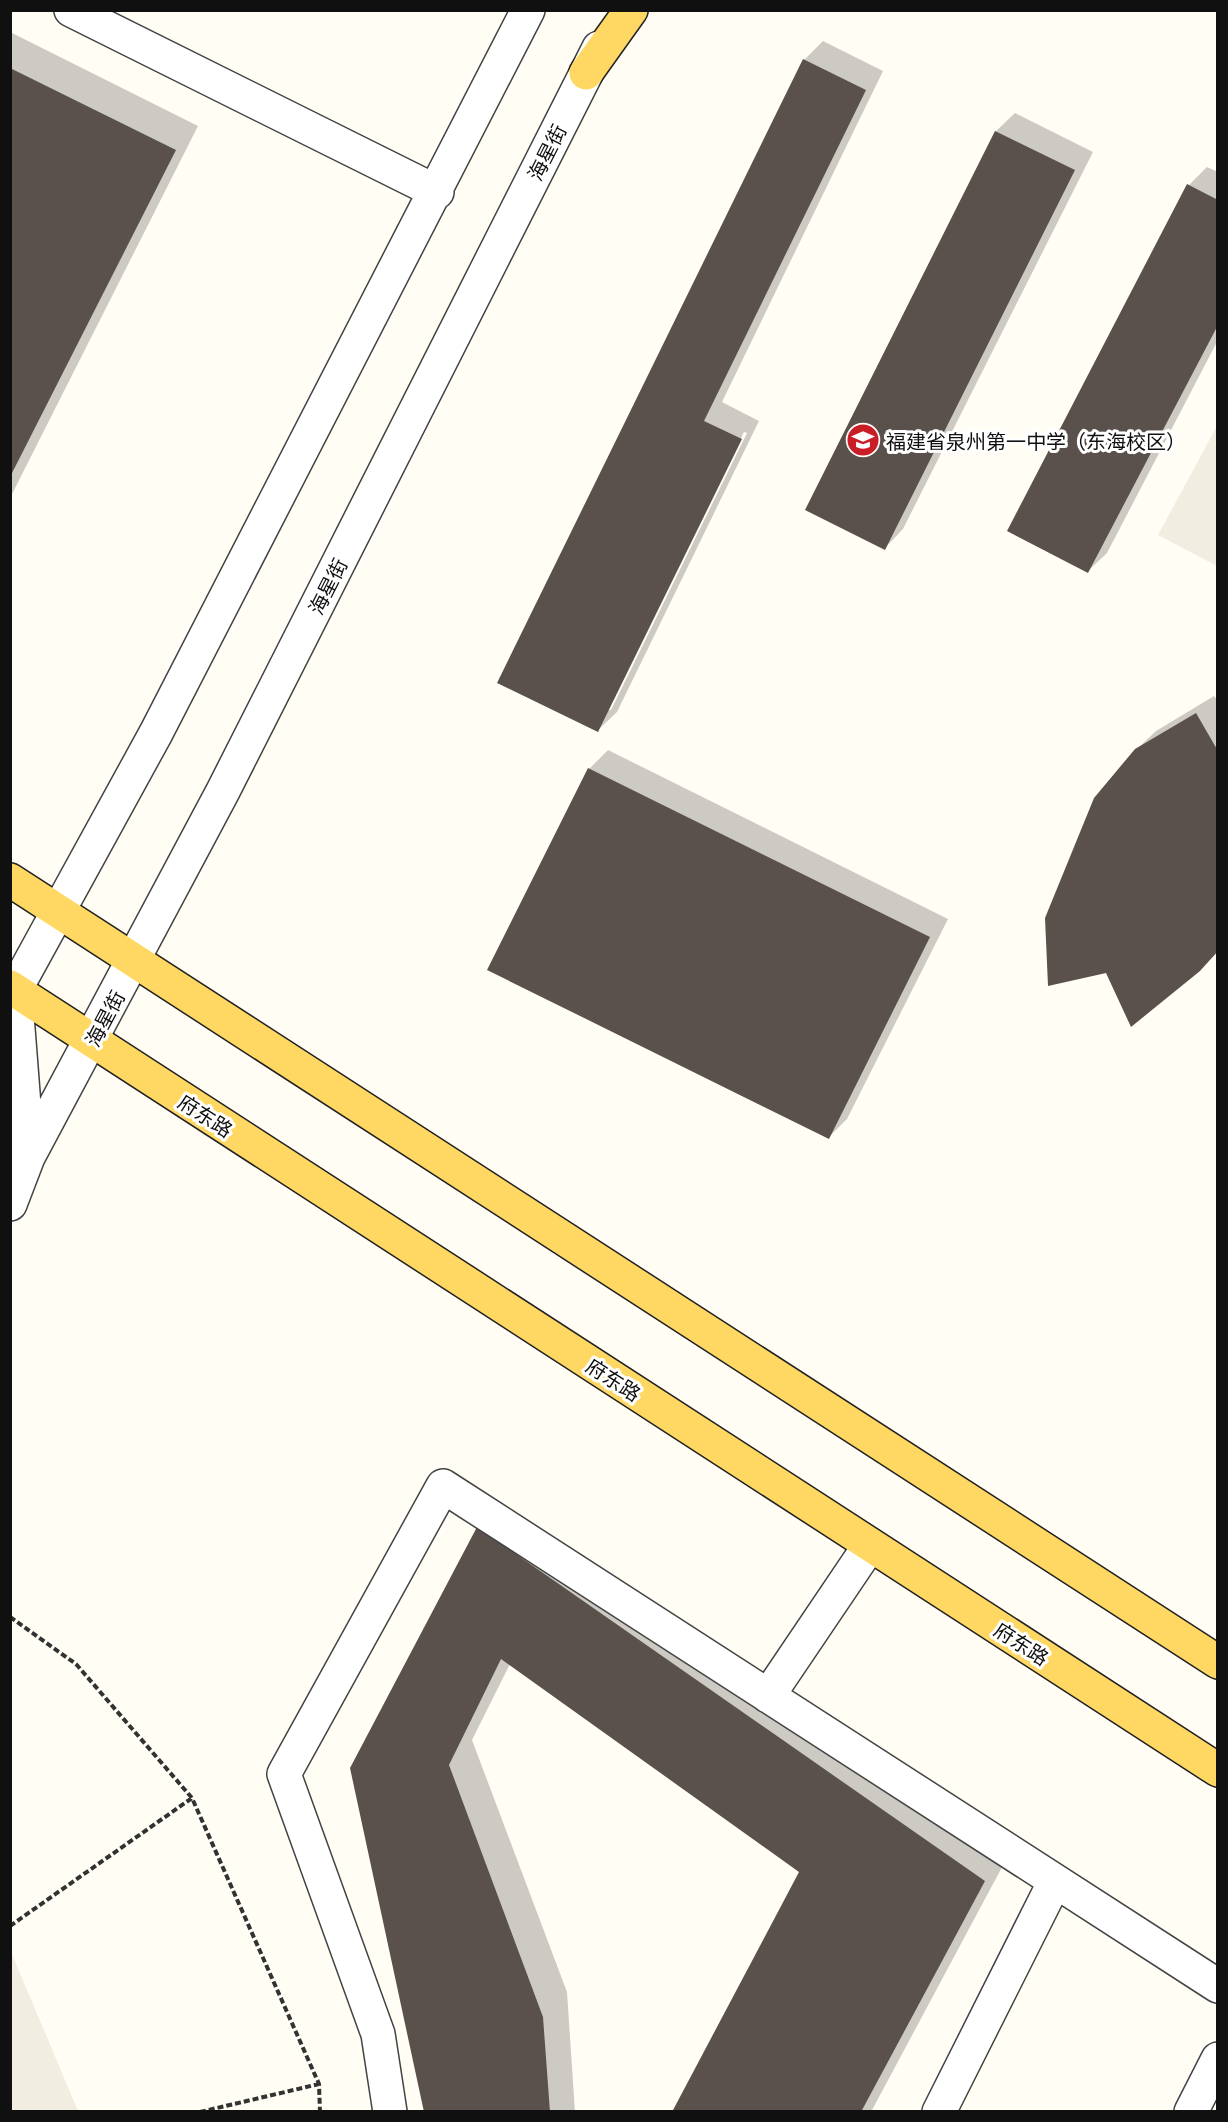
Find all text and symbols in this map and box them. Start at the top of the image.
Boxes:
street label: 海星街 [520,119,572,185]
school or university icon: 福建省泉州第一中学（东海校区） [845,422,881,458]
place label: 福建省泉州第一中学（东海校区） [886,427,1186,454]
street label: 海星街 [301,553,353,619]
street label: 海星街 [78,985,130,1051]
street label: 府东路 [173,1087,239,1143]
street label: 府东路 [581,1351,647,1407]
street label: 府东路 [989,1615,1055,1671]

